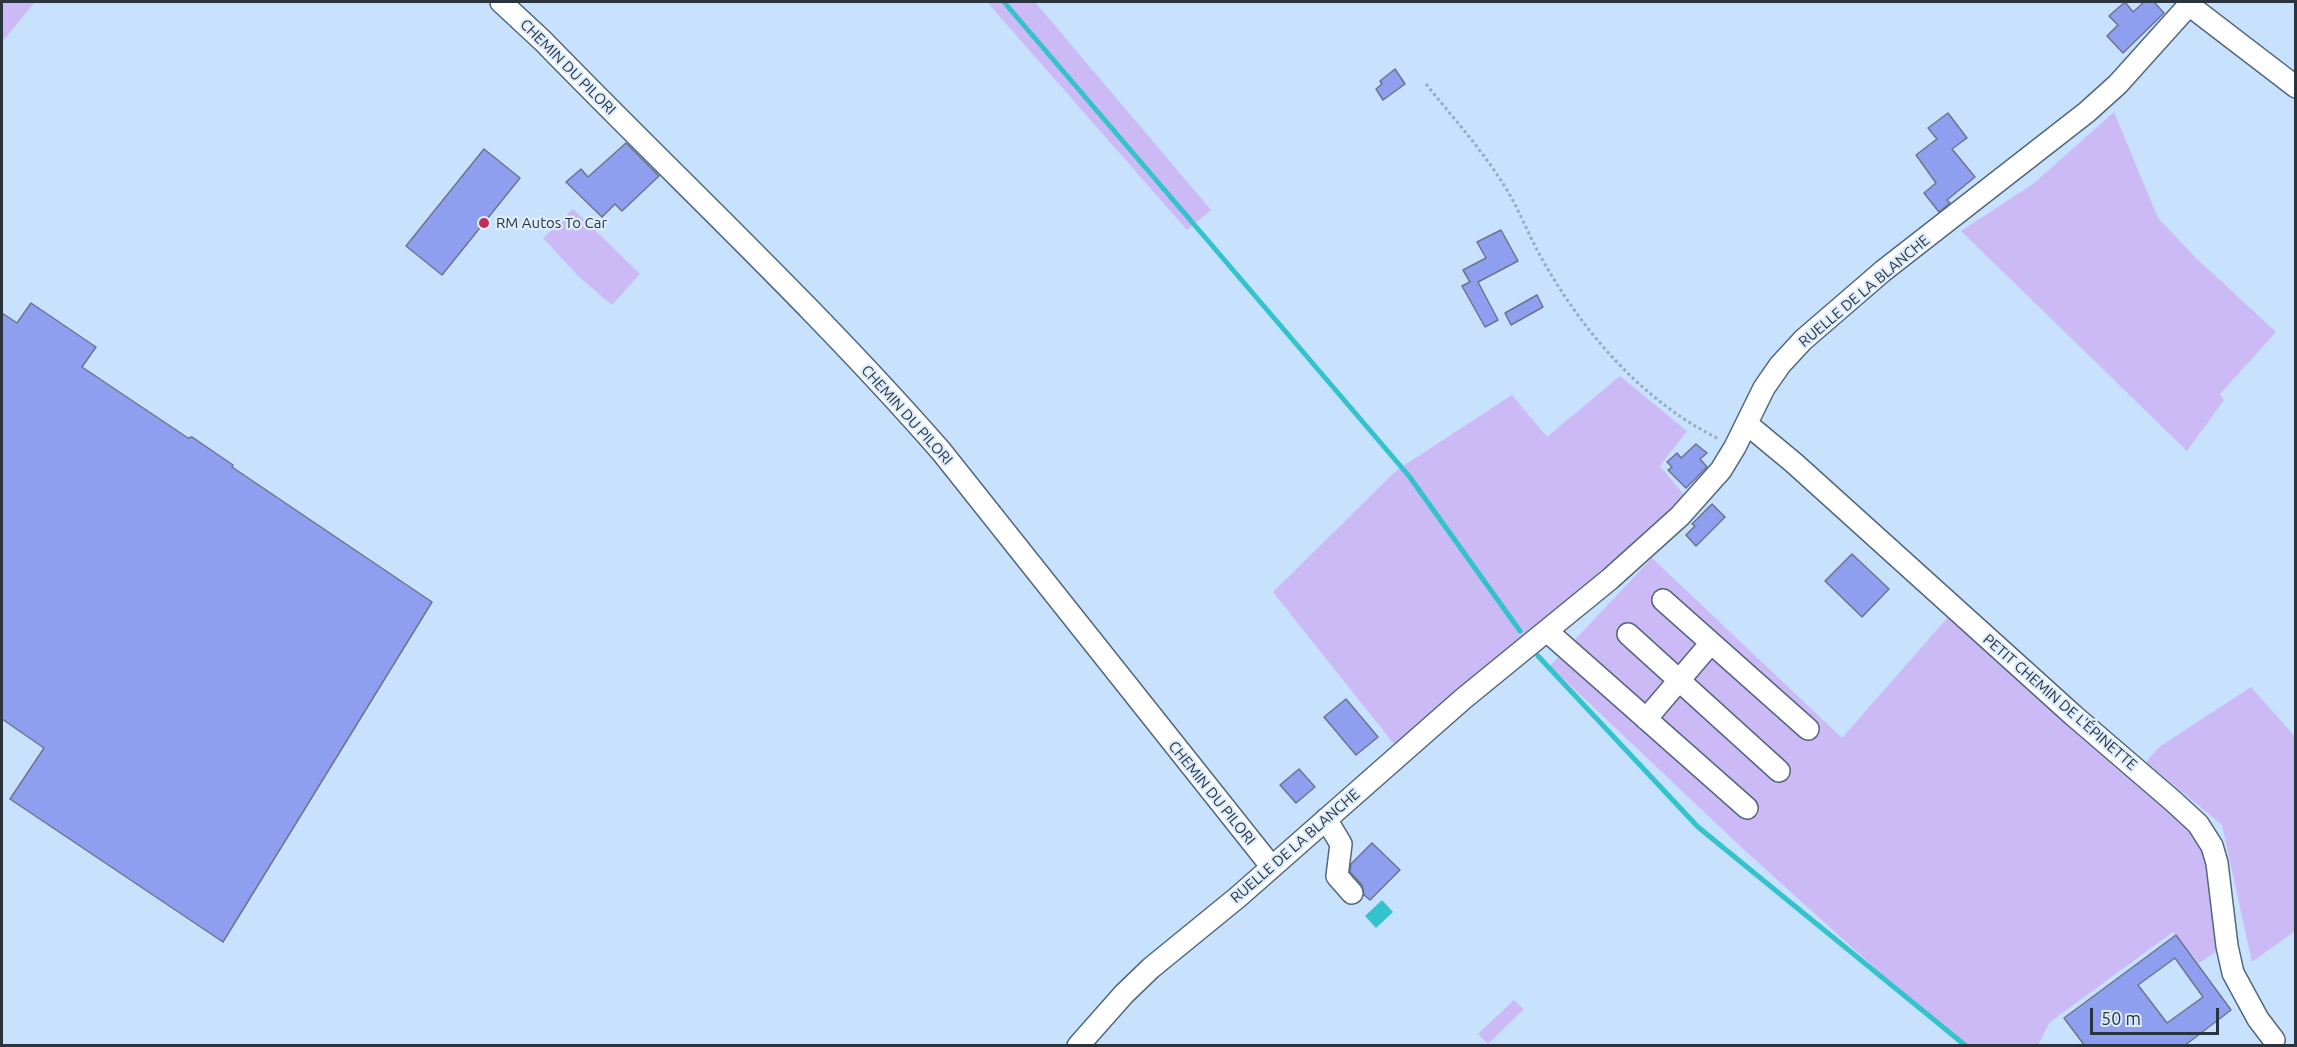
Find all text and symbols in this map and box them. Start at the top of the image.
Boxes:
street label: CHEMIN DU PILORI [516,15,620,119]
place label: RM Autos To Car [496,214,607,232]
marker: RM Autos To Car [477,216,491,230]
street label: RUELLE DE LA BLANCHE [1795,231,1933,351]
street label: CHEMIN DU PILORI [857,361,957,469]
street label: PETIT CHEMIN DE L'ÉPINETTE [1979,630,2141,774]
street label: CHEMIN DU PILORI [1165,738,1259,848]
street label: RUELLE DE LA BLANCHE [1227,785,1363,907]
scale bar [2093,996,2222,1034]
text: 50 m [2101,1008,2141,1028]

